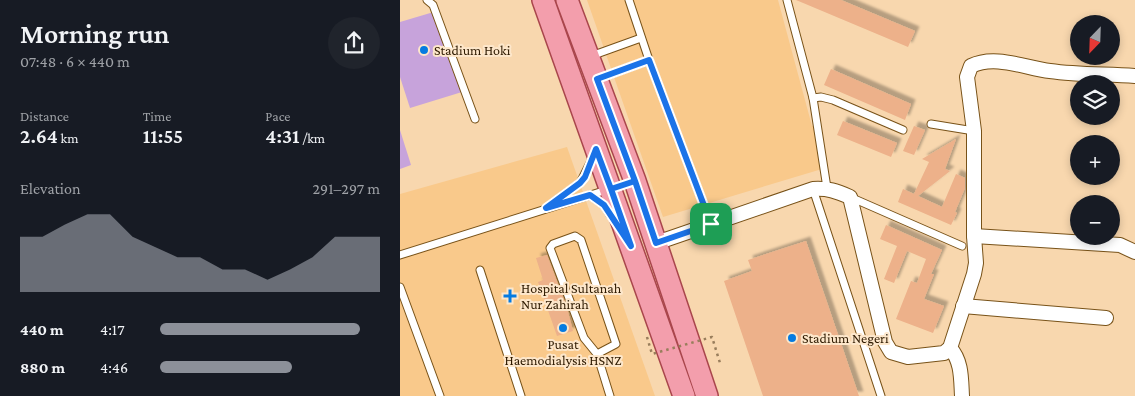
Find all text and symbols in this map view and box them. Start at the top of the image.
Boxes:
north arrow [1070,15,1120,65]
map controls [1070,15,1120,245]
button: share [328,17,380,69]
text: Morning run [20,18,169,49]
place label: Stadium Hoki [434,42,511,58]
marker: Stadium Hoki [418,44,430,56]
text: 07:48 · 6 × 440 m [20,53,130,70]
button: layers [1070,75,1120,125]
text: Distance [20,108,69,124]
text: Time [143,108,171,124]
text: Pace [265,108,291,124]
text: 2.64 [20,124,58,148]
text: 11:55 [143,124,183,148]
text: 4:31 [265,124,300,148]
text: km [58,130,79,146]
text: /km [300,130,325,146]
button: + [1070,135,1120,185]
text: Elevation [20,180,81,197]
text: 291–297 m [312,180,380,197]
button: − [1070,195,1120,245]
pin [690,203,732,245]
icon: arrive [697,210,725,238]
place label: Hospital Sultanah Nur Zahirah [521,280,622,312]
marker: Hospital Sultanah Nur Zahirah [503,289,517,303]
text: 440 m [20,321,64,338]
text: 4:17 [100,321,125,338]
marker: Pusat Haemodialysis HSNZ [557,322,569,334]
place label: Stadium Negeri [802,330,889,346]
marker: Stadium Negeri [786,332,798,344]
place label: Pusat Haemodialysis HSNZ [504,336,622,368]
text: 880 m [20,359,65,376]
text: 4:46 [100,359,128,376]

